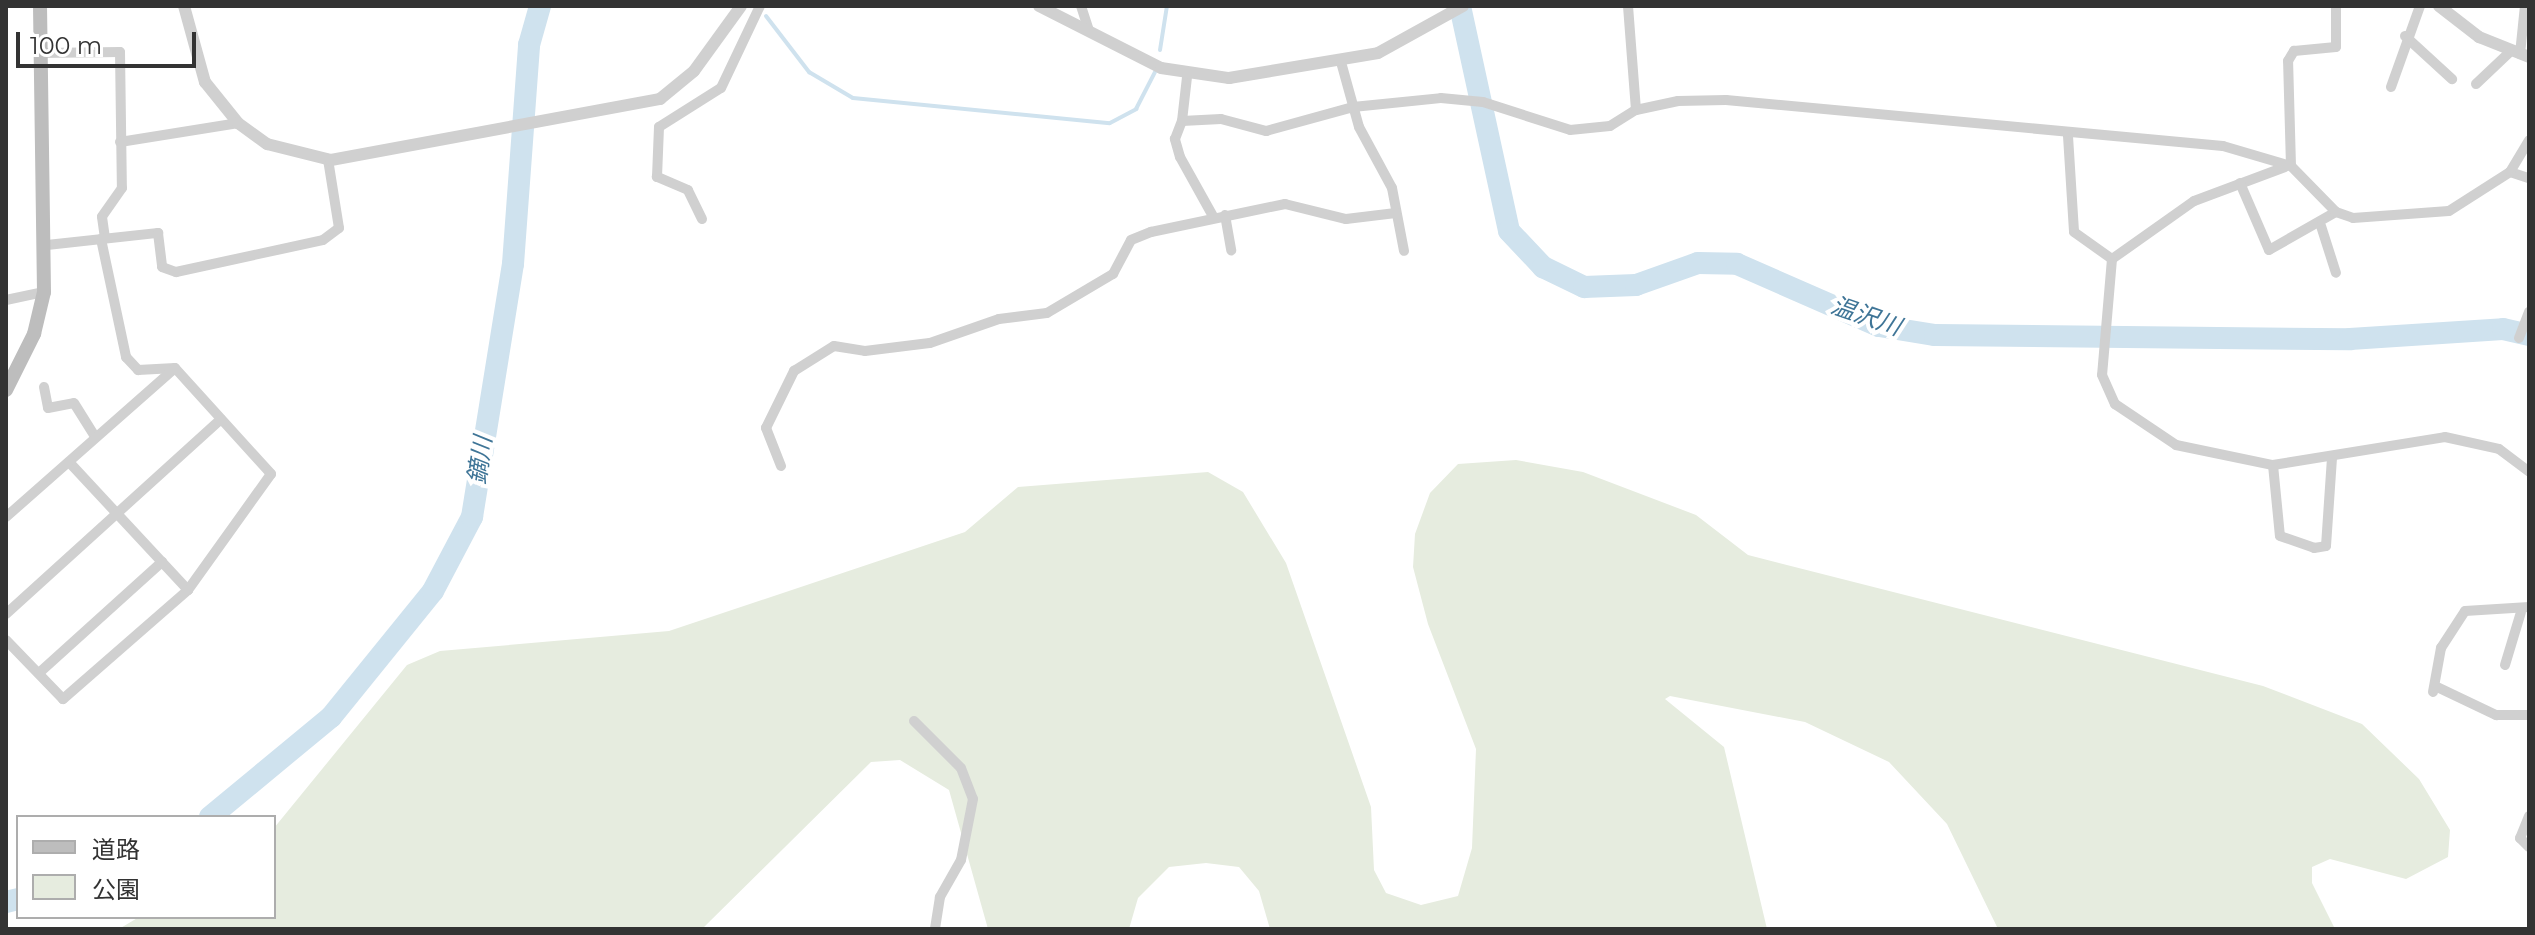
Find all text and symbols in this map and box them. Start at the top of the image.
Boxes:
scale bar [20,16,200,66]
text: 100 m [30,31,102,60]
water label: 温沢川 [1827,291,1905,341]
water label: 鏑川 [462,434,498,486]
legend [16,815,276,919]
text: 道路 [92,835,140,864]
text: 公園 [92,875,140,904]

